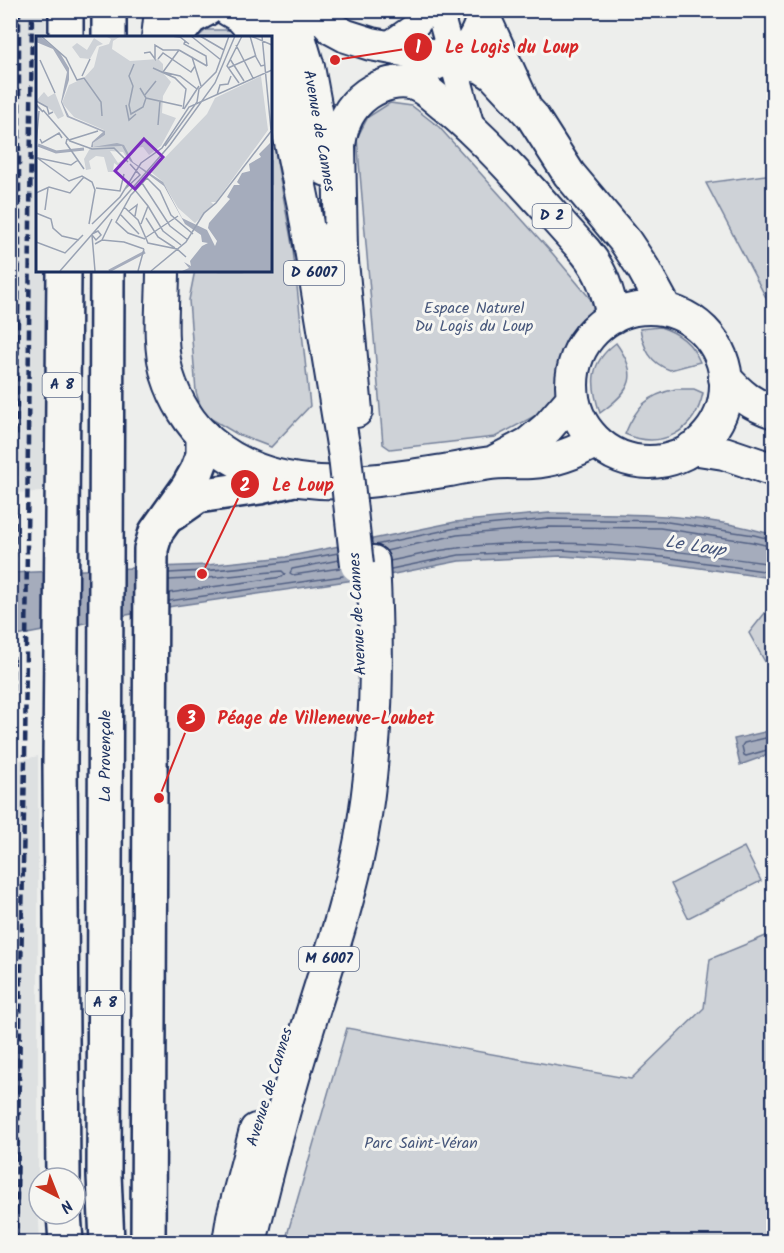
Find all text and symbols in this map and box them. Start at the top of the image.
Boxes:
callout: Le Logis du Loup [403,29,591,65]
text: 1 [415,34,421,63]
text: Le Logis du Loup [445,34,579,63]
inset map [36,36,272,272]
street label: Avenue de Cannes [296,68,342,194]
road number: D 2 [532,204,572,228]
road number: D 6007 [284,261,344,285]
park label: Espace Naturel Du Logis du Loup [415,296,534,339]
road number: A 8 [42,373,82,397]
callout: Le Loup [230,466,346,502]
text: 2 [240,472,250,501]
text: Le Loup [272,472,334,501]
water label: Le Loup [663,528,729,566]
street label: Avenue de Cannes [342,552,374,676]
callout: Péage de Villeneuve-Loubet [176,700,447,736]
text: 3 [185,705,196,734]
text: Péage de Villeneuve-Loubet [218,705,435,734]
street label: La Provençale [93,710,118,802]
road number: M 6007 [299,947,359,971]
road number: A 8 [86,991,124,1015]
street label: Avenue de Cannes [240,1024,300,1150]
park label: Parc Saint-Véran [364,1131,478,1156]
north arrow [27,1166,87,1226]
text: N [54,1193,78,1219]

